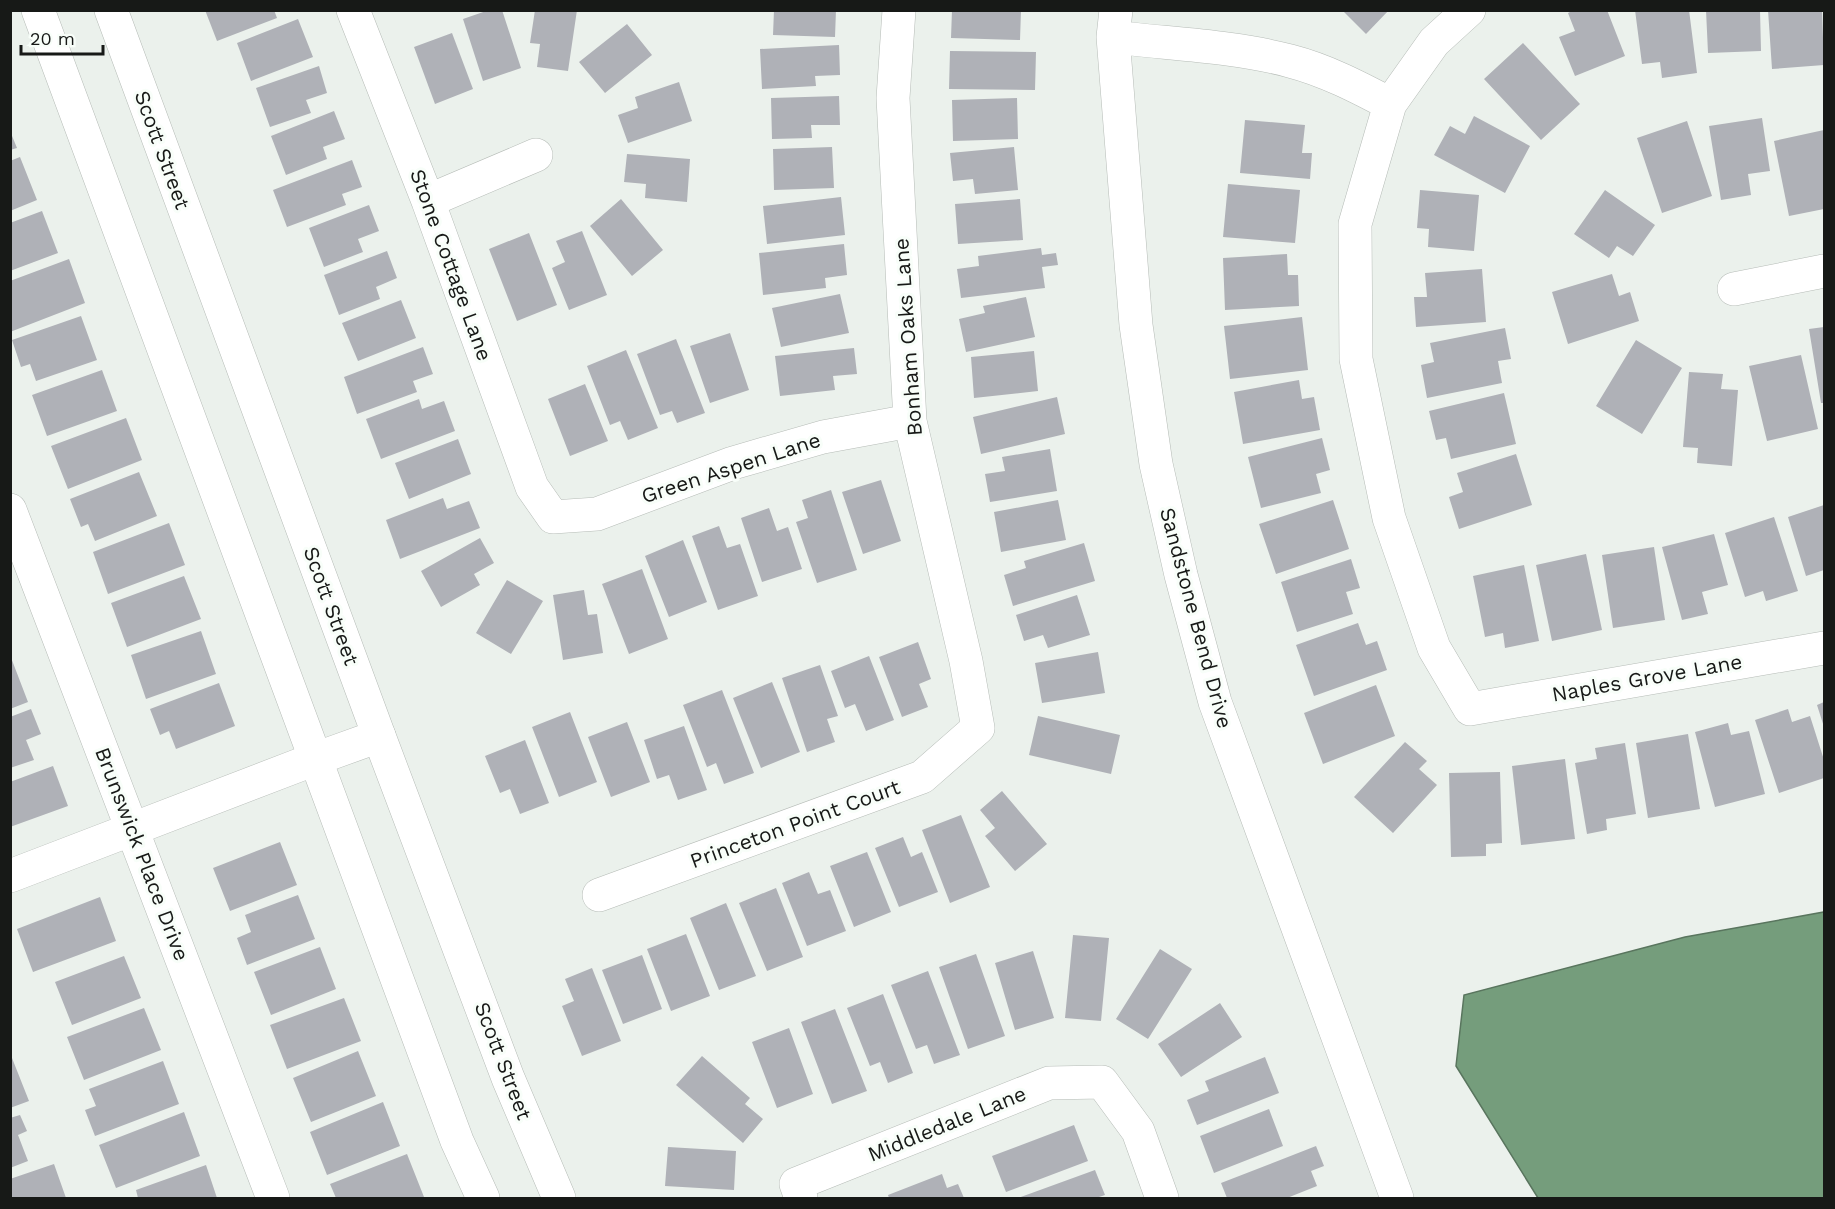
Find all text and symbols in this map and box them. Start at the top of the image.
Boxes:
scale bar [21,18,104,56]
text: 20 m [30,28,75,49]
street label: Scott Street [129,87,196,213]
street label: Stone Cottage Lane [405,166,498,364]
street label: Bonham Oaks Lane [888,237,927,437]
street label: Green Aspen Lane [638,427,824,508]
street label: Sandstone Bend Drive [1155,505,1238,731]
street label: Scott Street [298,543,365,669]
street label: Naples Grove Lane [1550,648,1744,707]
street label: Brunswick Place Drive [90,744,195,964]
street label: Princeton Point Court [687,774,903,873]
street label: Scott Street [470,998,537,1123]
street label: Middledale Lane [864,1080,1030,1167]

